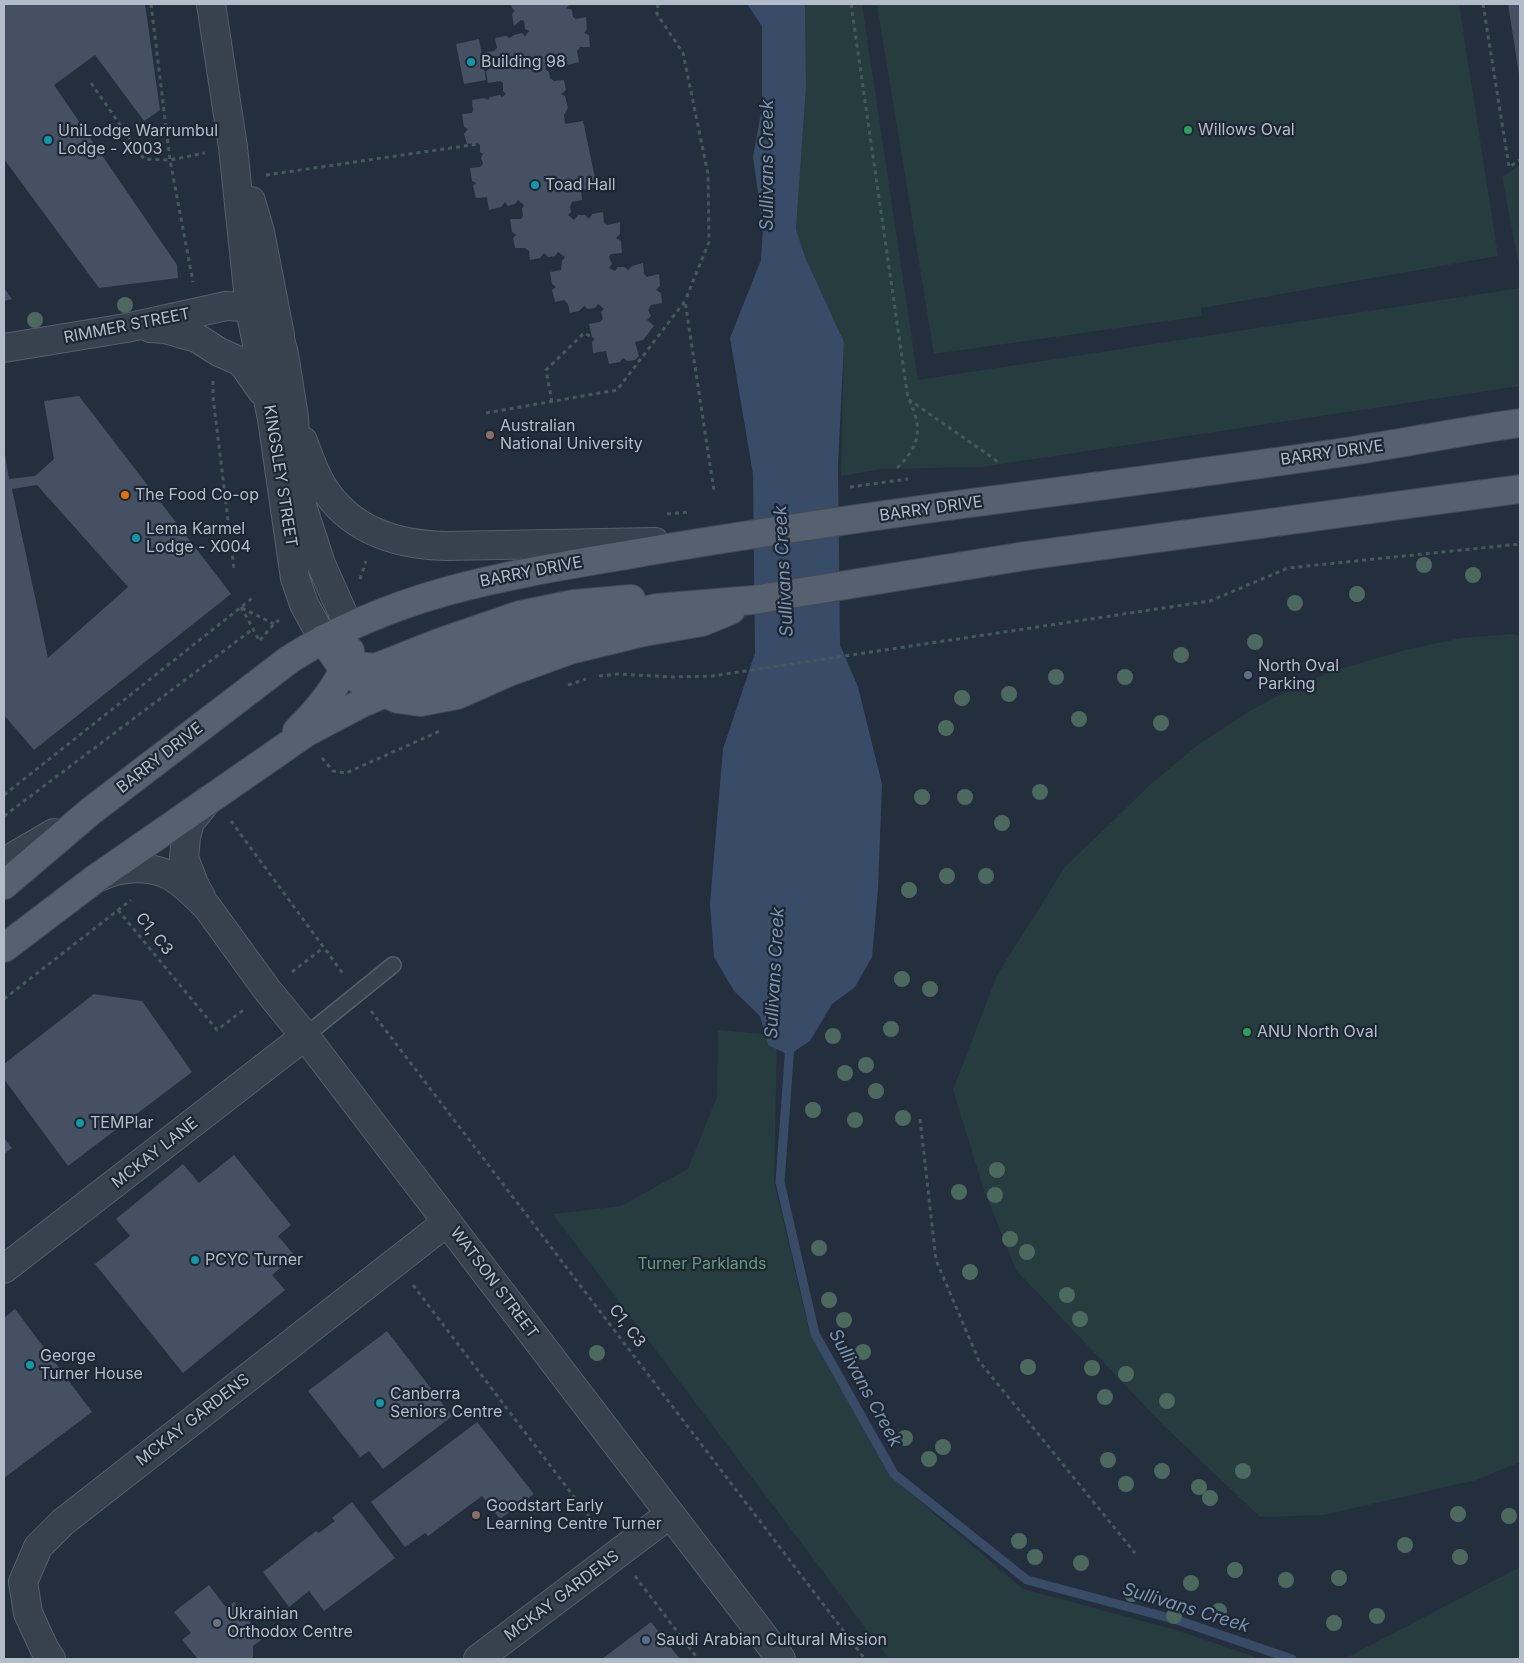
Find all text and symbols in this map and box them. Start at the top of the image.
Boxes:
place label: Building 98 [481,52,566,72]
marker: Building 98 [465,56,477,68]
water label: Sullivans Creek [757,99,779,231]
place label: Willows Oval [1198,120,1295,140]
place label: UniLodge Warrumbul Lodge - X003 [58,121,218,159]
marker: Willows Oval [1182,124,1194,136]
marker: UniLodge Warrumbul Lodge - X003 [42,134,54,146]
place label: Toad Hall [545,175,616,195]
marker: Toad Hall [529,179,541,191]
street label: RIMMER STREET [62,304,192,348]
street label: KINGSLEY STREET [259,403,301,549]
place label: Australian National University [500,416,643,454]
marker: Australian National University [484,429,496,441]
street label: BARRY DRIVE [1279,436,1385,470]
place label: The Food Co-op [135,485,259,505]
marker: The Food Co-op [119,489,131,501]
street label: BARRY DRIVE [878,492,984,526]
water label: Sullivans Creek [770,505,798,637]
place label: Lema Karmel Lodge - X004 [146,519,251,557]
marker: Lema Karmel Lodge - X004 [130,532,142,544]
street label: BARRY DRIVE [478,553,584,591]
place label: North Oval Parking [1258,656,1339,694]
marker: North Oval Parking [1242,669,1254,681]
street label: BARRY DRIVE [113,718,207,798]
water label: Sullivans Creek [761,907,789,1039]
street label: C1, C3 [131,909,177,959]
place label: ANU North Oval [1257,1022,1378,1042]
marker: ANU North Oval [1241,1026,1253,1038]
place label: TEMPlar [90,1113,154,1133]
street label: MCKAY LANE [108,1113,202,1193]
marker: TEMPlar [74,1117,86,1129]
street label: WATSON STREET [446,1224,542,1342]
place label: PCYC Turner [205,1250,303,1270]
marker: PCYC Turner [189,1254,201,1266]
park label: Turner Parklands [638,1254,766,1274]
street label: C1, C3 [605,1301,649,1351]
water label: Sullivans Creek [824,1325,906,1451]
place label: George Turner House [40,1346,143,1384]
marker: George Turner House [24,1359,36,1371]
street label: MCKAY GARDENS [133,1370,253,1470]
place label: Canberra Seniors Centre [390,1384,502,1422]
marker: Canberra Seniors Centre [374,1397,386,1409]
place label: Goodstart Early Learning Centre Turner [486,1496,662,1534]
marker: Goodstart Early Learning Centre Turner [470,1509,482,1521]
street label: MCKAY GARDENS [501,1547,623,1645]
water label: Sullivans Creek [1120,1578,1252,1638]
place label: Ukrainian Orthodox Centre [227,1604,353,1642]
marker: Ukrainian Orthodox Centre [211,1617,223,1629]
place label: Saudi Arabian Cultural Mission [656,1630,887,1650]
marker: Saudi Arabian Cultural Mission [640,1634,652,1646]

